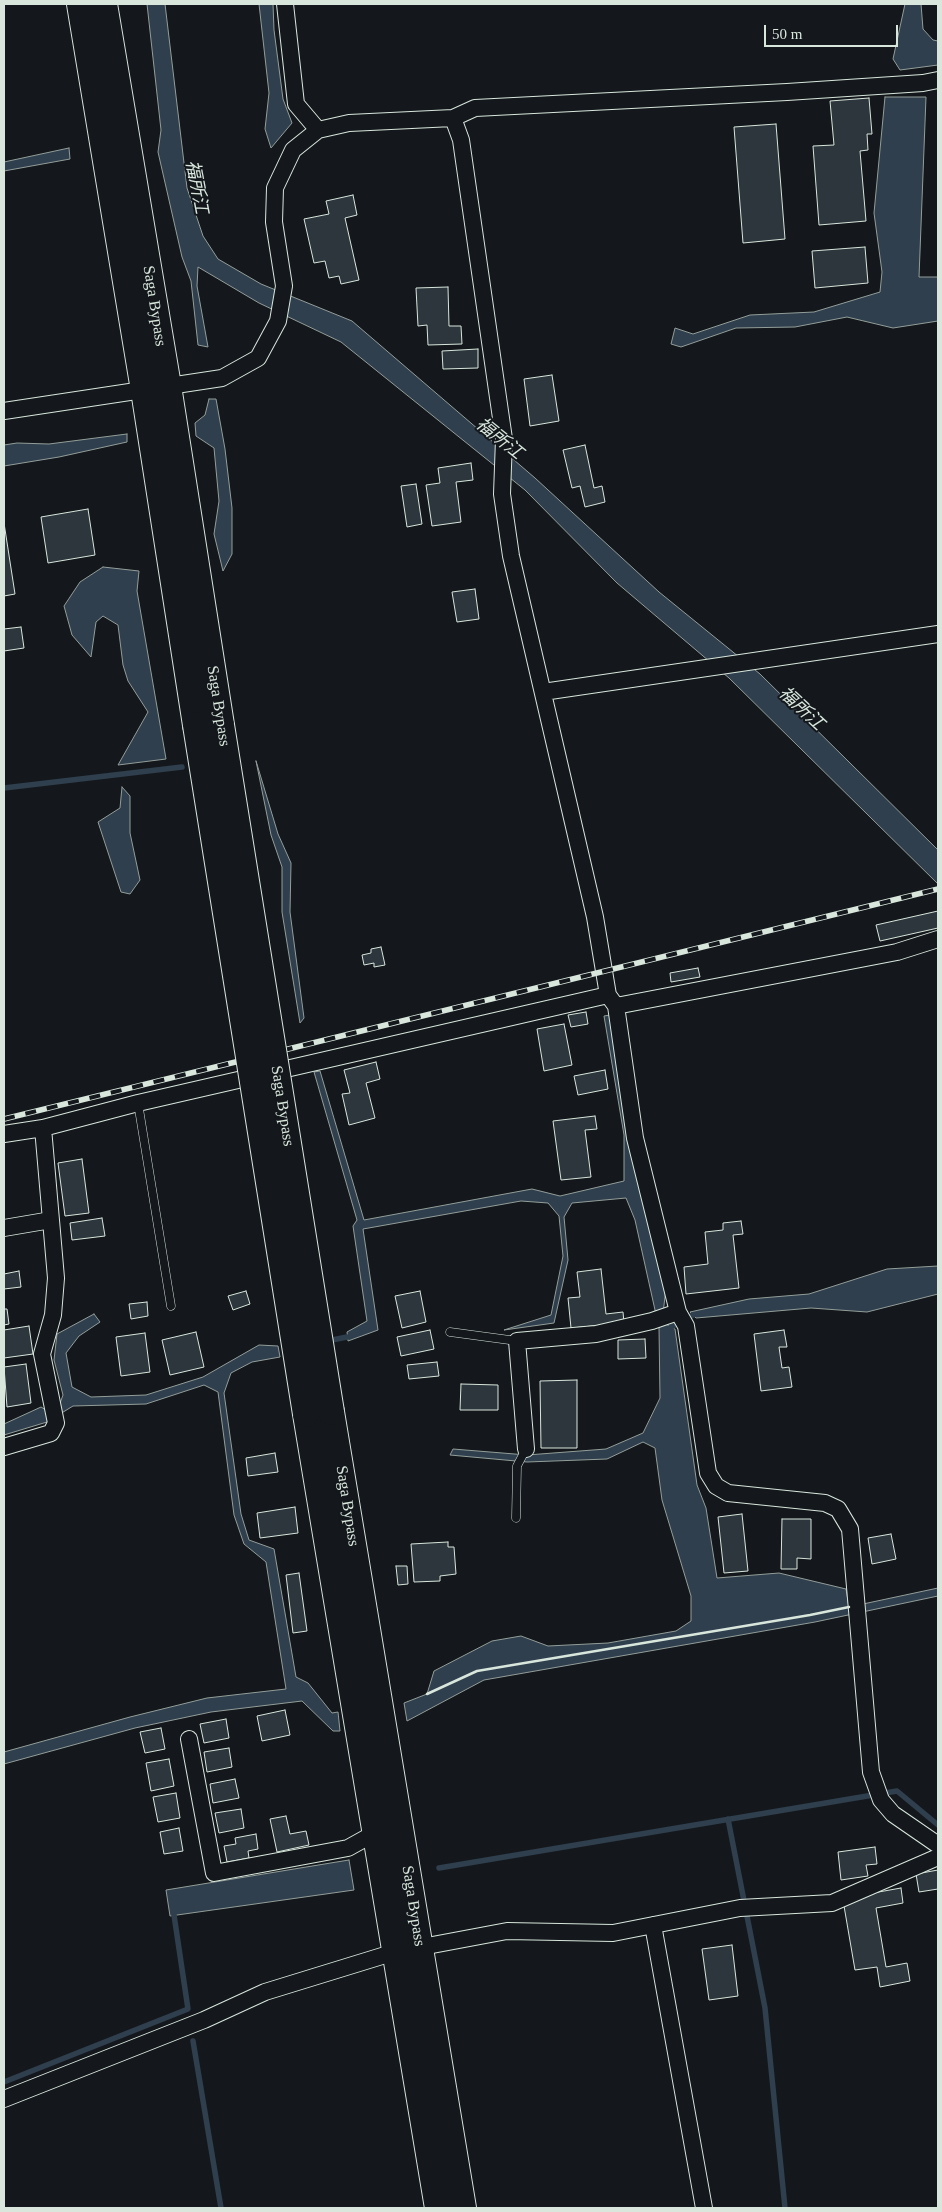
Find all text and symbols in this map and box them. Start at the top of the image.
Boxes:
scale bar [767,15,901,47]
text: 50 m [772,26,802,42]
water label: 福所江 [180,158,212,216]
street label: Saga Bypass [138,264,170,348]
water label: 福所江 [471,414,527,464]
street label: Saga Bypass [202,664,234,748]
water label: 福所江 [774,683,828,735]
street label: Saga Bypass [266,1064,298,1148]
street label: Saga Bypass [331,1464,363,1548]
street label: Saga Bypass [397,1864,429,1948]

